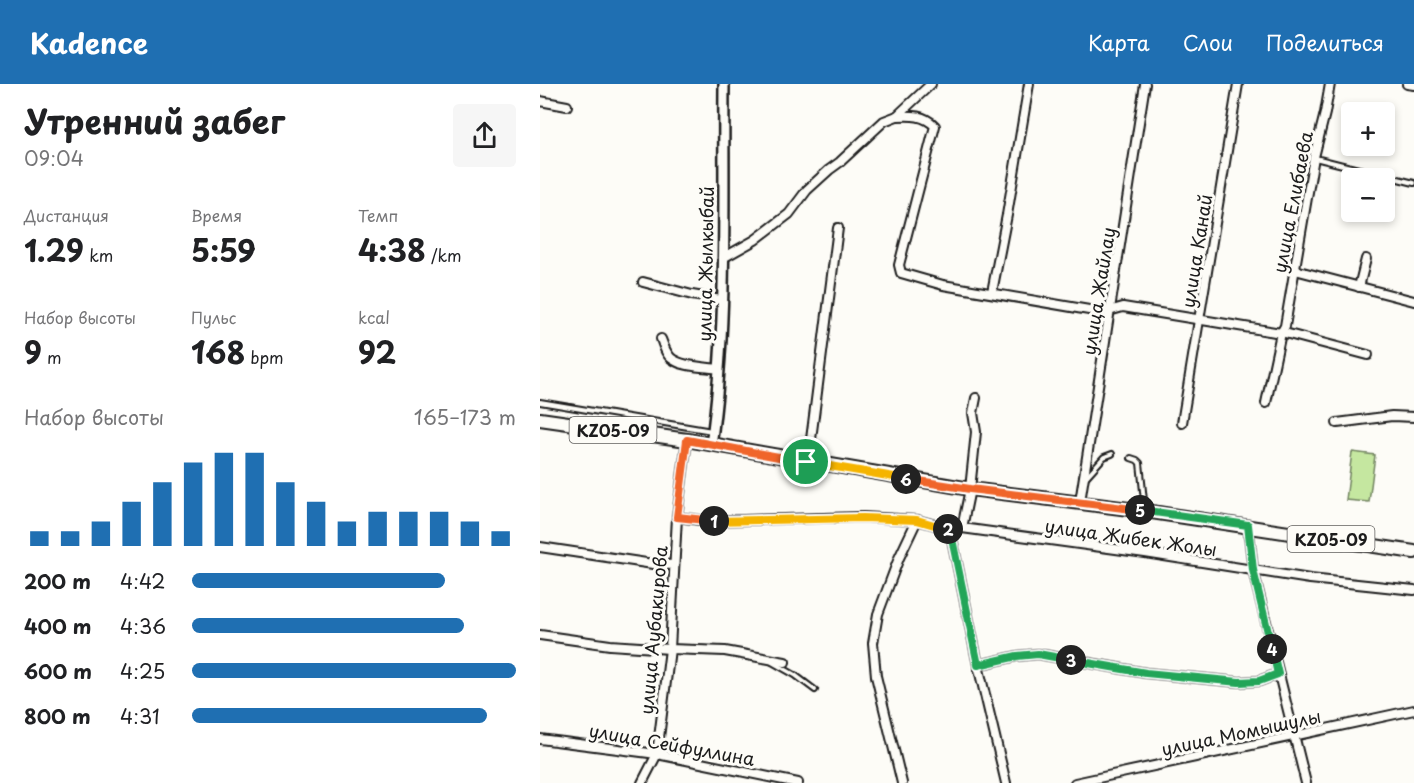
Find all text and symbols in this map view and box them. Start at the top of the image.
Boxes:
text: Kadence [30,21,148,64]
text: Карта [1088,26,1150,58]
text: Слои [1183,26,1233,58]
text: Поделиться [1266,26,1384,58]
text: Утренний забег [24,95,285,145]
map controls [1341,102,1395,222]
button: + [1341,102,1395,156]
button: share [453,104,516,167]
street label: улица Елибаева [1265,128,1319,275]
text: 09:04 [24,143,84,173]
button: − [1341,168,1395,222]
street label: улица Жылкыбай [690,186,720,342]
street label: улица Канай [1174,192,1218,310]
text: Дистанция [24,203,109,227]
text: Время [191,203,242,227]
text: Темп [358,203,398,227]
street label: улица Жайлау [1075,225,1121,357]
text: 1.29 [24,227,84,272]
text: 5:59 [191,227,256,272]
text: 4:38 [358,227,426,272]
text: km [84,243,113,267]
text: /km [426,243,462,267]
text: Набор высоты [24,305,136,329]
text: Пульс [191,305,236,329]
text: kcal [358,305,390,329]
text: 9 [24,329,42,374]
text: 168 [191,329,245,374]
text: 92 [358,329,396,374]
text: m [42,345,62,369]
text: bpm [245,345,284,369]
text: Набор высоты [24,402,164,432]
text: 165–173 m [414,402,516,432]
road number: KZ05-09 [569,417,656,443]
pin [780,436,831,487]
icon: arrive [789,445,822,478]
pin: 6 [891,464,921,494]
text: 6 [900,467,912,491]
pin: 5 [1125,495,1155,525]
text: 5 [1135,498,1145,522]
pin: 1 [699,506,729,536]
text: 1 [710,509,718,533]
street label: улица Жибек Жолы [1043,512,1219,562]
pin: 2 [933,514,963,544]
text: 2 [942,517,954,541]
road number: KZ05-09 [1288,526,1374,552]
street label: улица Аубакирова [632,544,674,716]
text: 200 m [24,566,91,596]
text: 4:42 [120,566,165,596]
text: 400 m [24,611,92,641]
text: 4:36 [120,611,166,641]
pin: 4 [1257,634,1287,664]
text: 4 [1267,637,1277,661]
pin: 3 [1056,645,1086,675]
text: 3 [1066,648,1076,672]
text: 600 m [24,656,92,686]
text: 4:25 [120,656,165,686]
text: 800 m [24,701,91,731]
text: 4:31 [120,701,160,731]
street label: улица Момышулы [1159,702,1323,762]
street label: улица Сейфуллина [587,716,758,772]

